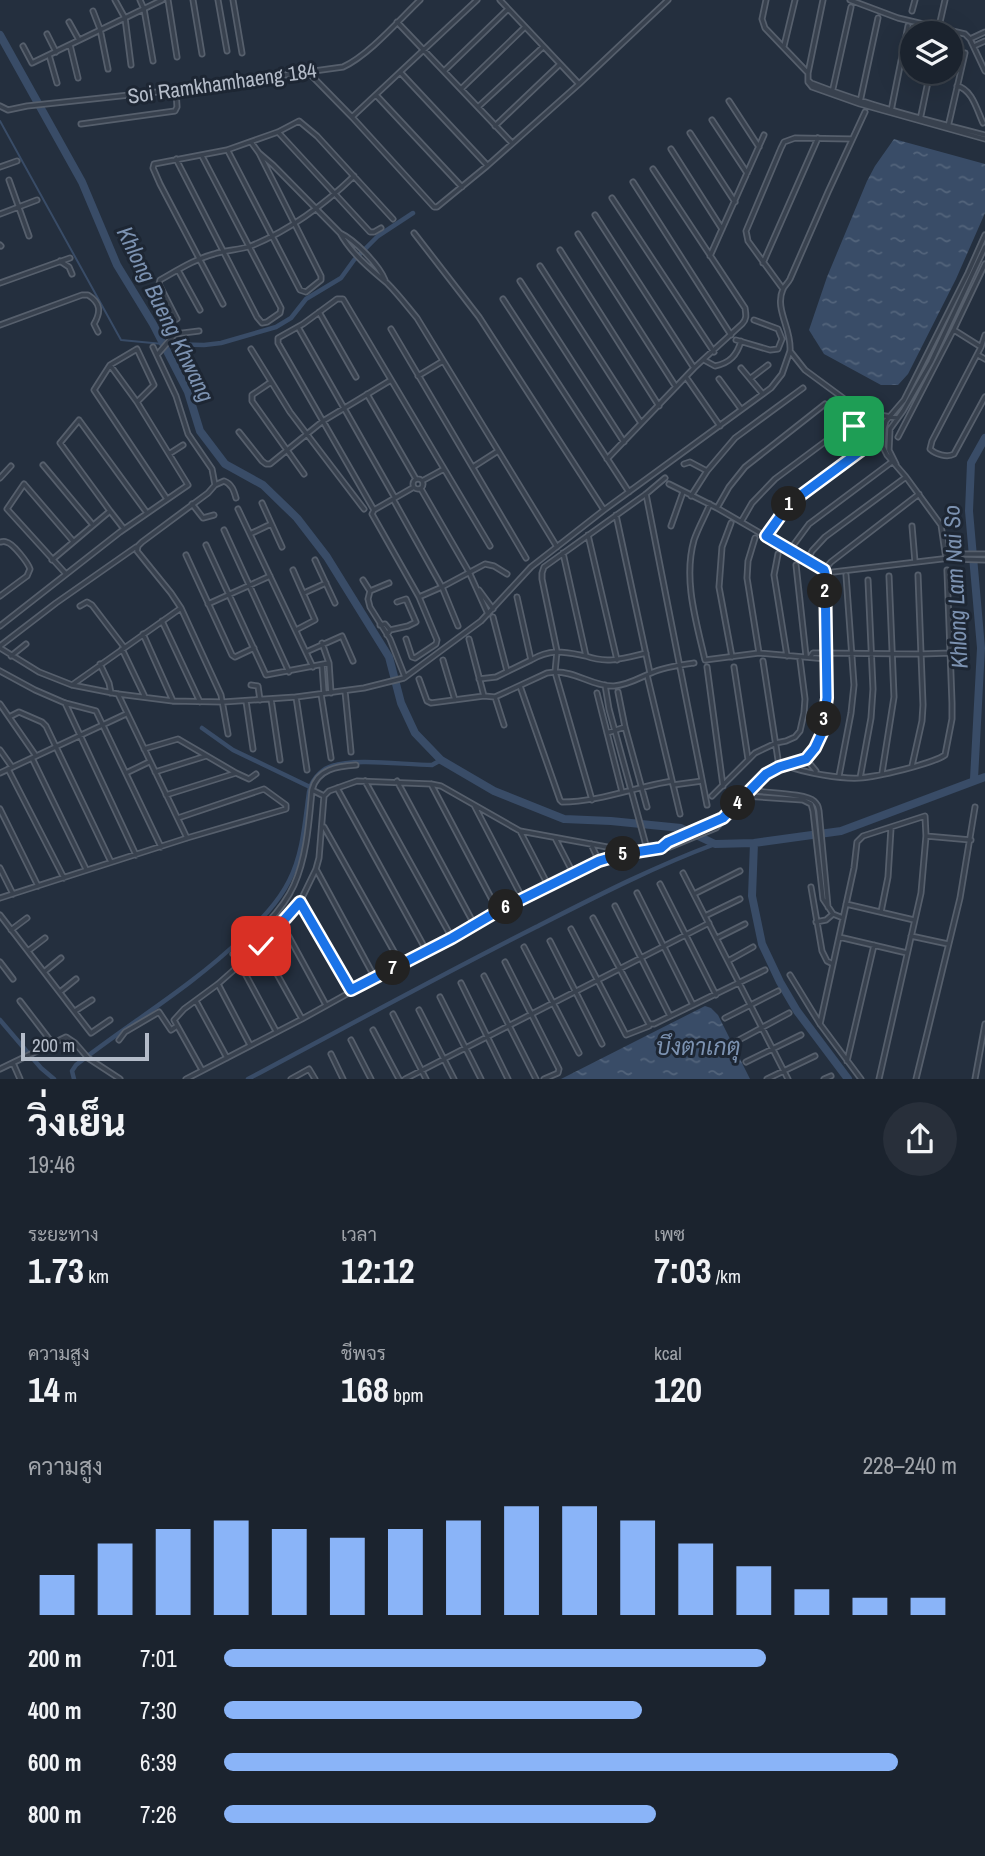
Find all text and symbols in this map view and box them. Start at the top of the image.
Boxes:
map controls [900,21,963,84]
button: layers [900,21,963,84]
street label: Soi Ramkhamhaeng 184 [126,55,319,111]
water label: Khlong Bueng Khwang [110,221,222,407]
pin [824,396,884,456]
icon: arrive [835,407,873,445]
pin: 1 [772,486,806,522]
text: 1 [784,490,793,516]
water label: Khlong Lam Nai So [935,505,975,669]
pin: 2 [808,574,842,608]
text: 2 [820,577,829,603]
pin: 3 [806,702,842,736]
text: 3 [819,705,828,731]
pin: 4 [720,786,756,820]
text: 4 [733,789,742,815]
pin: 5 [606,836,640,872]
text: 5 [618,840,627,866]
pin: 6 [489,890,524,925]
text: 6 [501,893,510,919]
pin [231,916,291,976]
icon: check [242,927,280,965]
pin: 7 [376,950,410,986]
text: 7 [388,954,397,980]
scale bar [21,1030,149,1062]
water label: บึงตาเกตุ [656,1031,740,1063]
text: 200 m [32,1032,75,1058]
text: วิ่งเย็น [28,1097,126,1148]
button: share [883,1102,957,1176]
text: 19:46 [28,1149,75,1180]
text: ระยะทาง [28,1221,99,1247]
text: เวลา [341,1221,377,1247]
text: เพซ [654,1221,685,1247]
text: 1.73 [28,1247,84,1294]
text: 12:12 [341,1247,414,1294]
text: 7:03 [654,1247,711,1294]
text: km [84,1263,109,1289]
text: /km [711,1263,741,1289]
text: ความสูง [28,1340,90,1366]
text: ชีพจร [341,1340,386,1366]
text: kcal [654,1340,682,1366]
text: 14 [28,1366,60,1413]
text: 168 [341,1366,389,1413]
text: 120 [654,1366,702,1413]
text: m [60,1382,77,1408]
text: bpm [389,1382,424,1408]
text: 228–240 m [863,1450,957,1481]
text: ความสูง [28,1451,103,1482]
text: 200 m [28,1643,81,1674]
text: 7:01 [140,1643,177,1674]
text: 400 m [28,1695,81,1726]
text: 7:30 [140,1695,177,1726]
text: 600 m [28,1747,81,1778]
text: 6:39 [140,1747,177,1778]
text: 800 m [28,1799,81,1830]
text: 7:26 [140,1799,177,1830]

